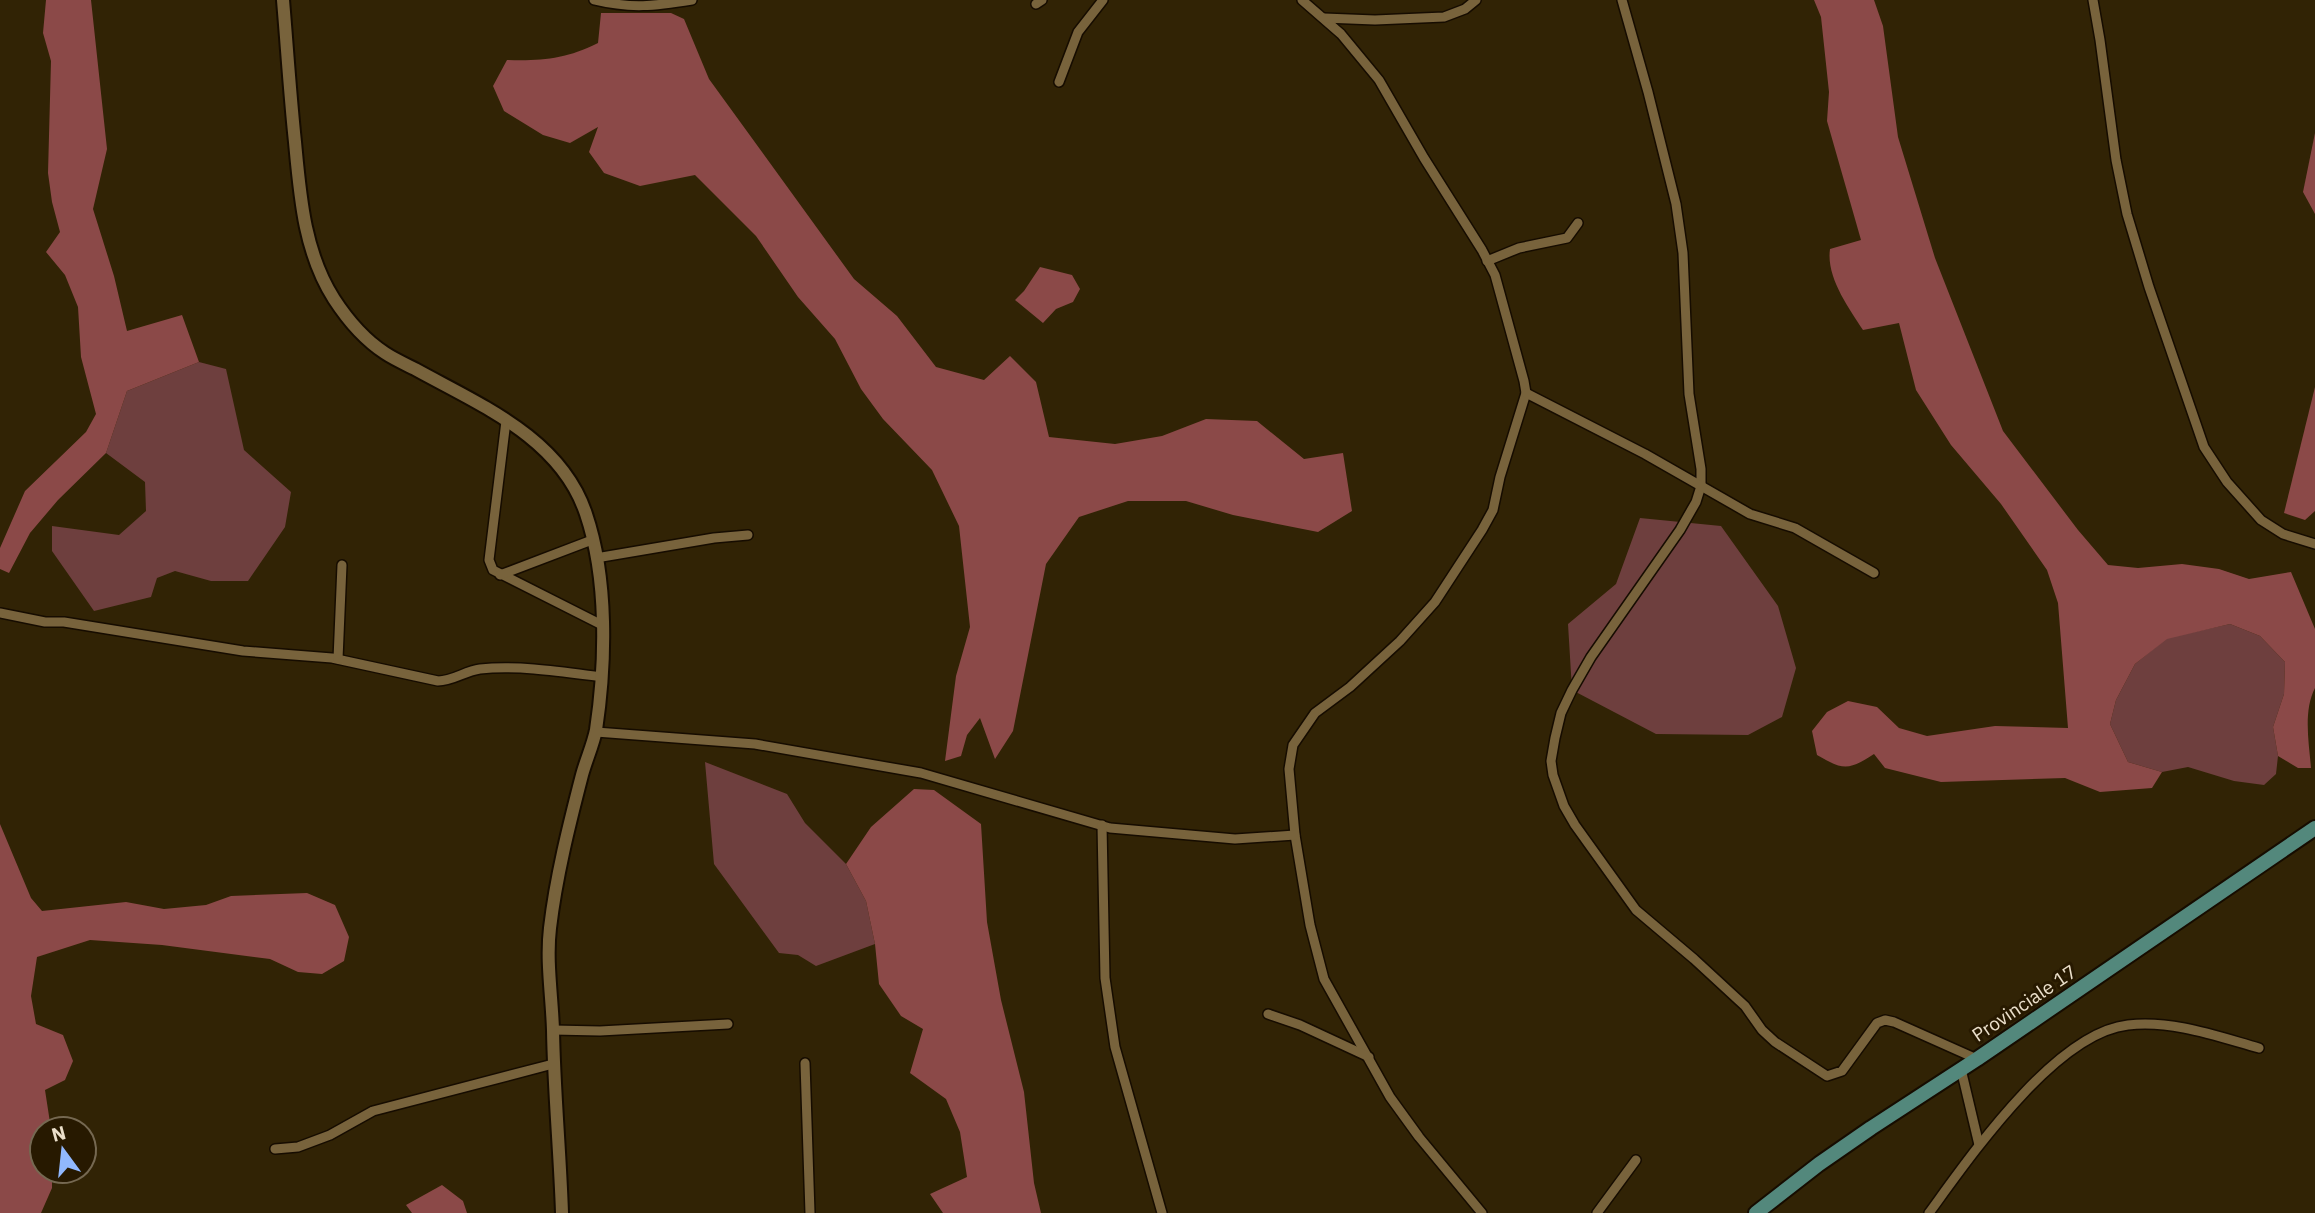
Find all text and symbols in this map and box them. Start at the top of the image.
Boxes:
street label: Provinciale 17 [1967,959,2081,1047]
north arrow [28,1115,98,1185]
text: N [49,1120,68,1147]

